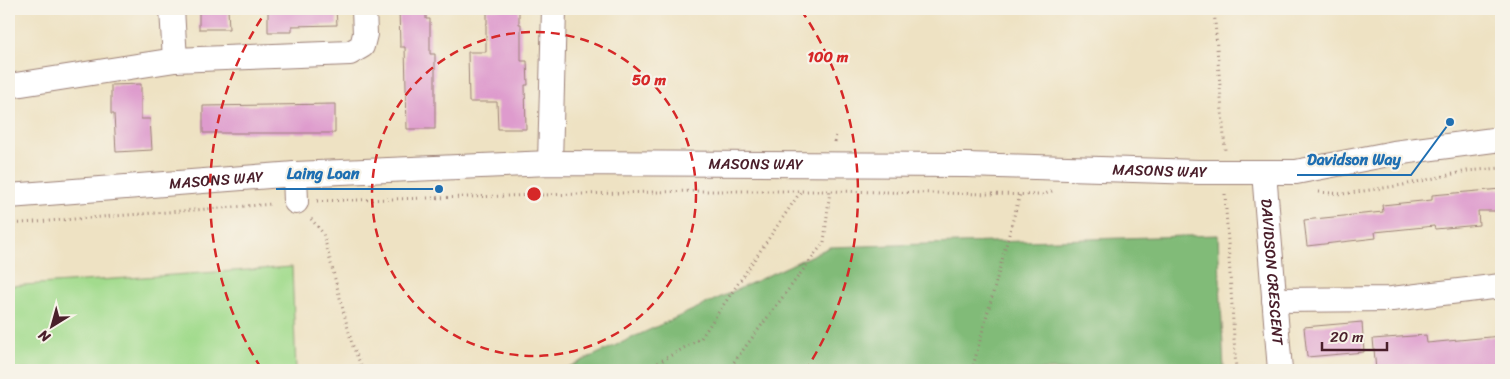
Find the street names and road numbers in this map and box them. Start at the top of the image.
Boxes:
street label: MASONS WAY [708,151,804,177]
street label: MASONS WAY [1112,156,1208,185]
street label: MASONS WAY [168,163,265,197]
street label: DAVIDSON CRESCENT [1253,198,1291,347]

